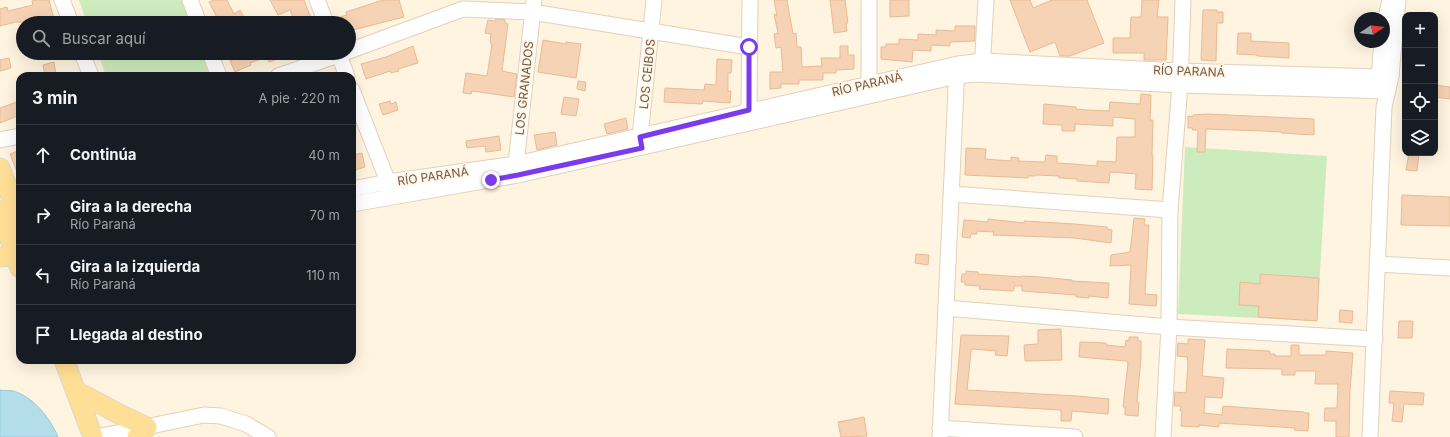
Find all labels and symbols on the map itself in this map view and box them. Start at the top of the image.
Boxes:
north arrow [1354,12,1390,48]
street label: LOS CEIBOS [636,38,658,110]
route start [740,38,758,56]
street label: LOS GRANADOS [512,40,536,136]
street label: RÍO PARANÁ [1153,62,1225,80]
street label: RÍO PARANÁ [830,69,904,99]
street label: RÍO PARANÁ [396,164,470,188]
route end [482,171,500,189]

